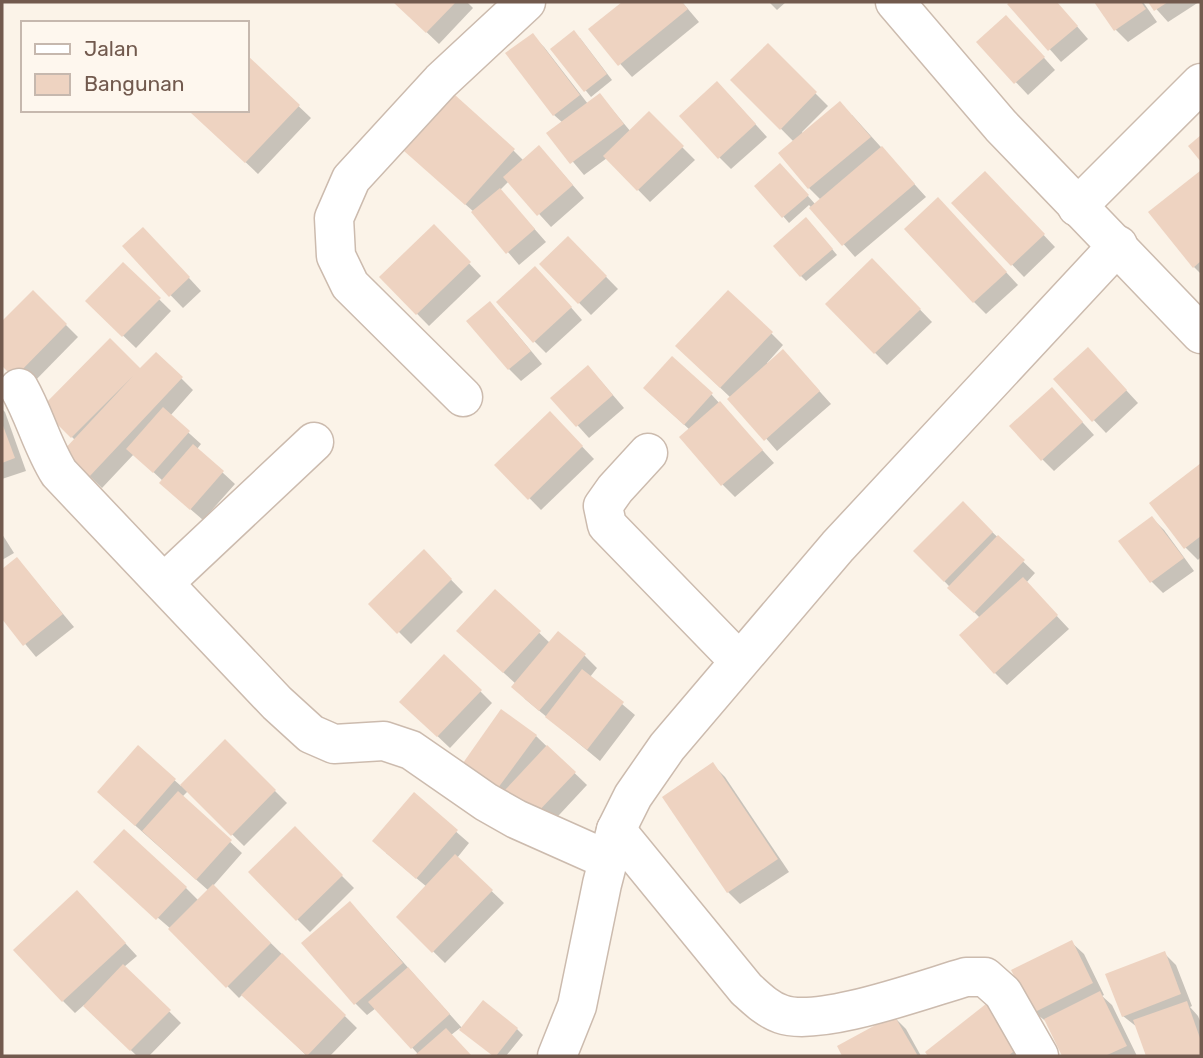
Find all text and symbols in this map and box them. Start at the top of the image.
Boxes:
legend [21,21,248,112]
text: Jalan [84,36,138,61]
text: Bangunan [84,71,185,96]

